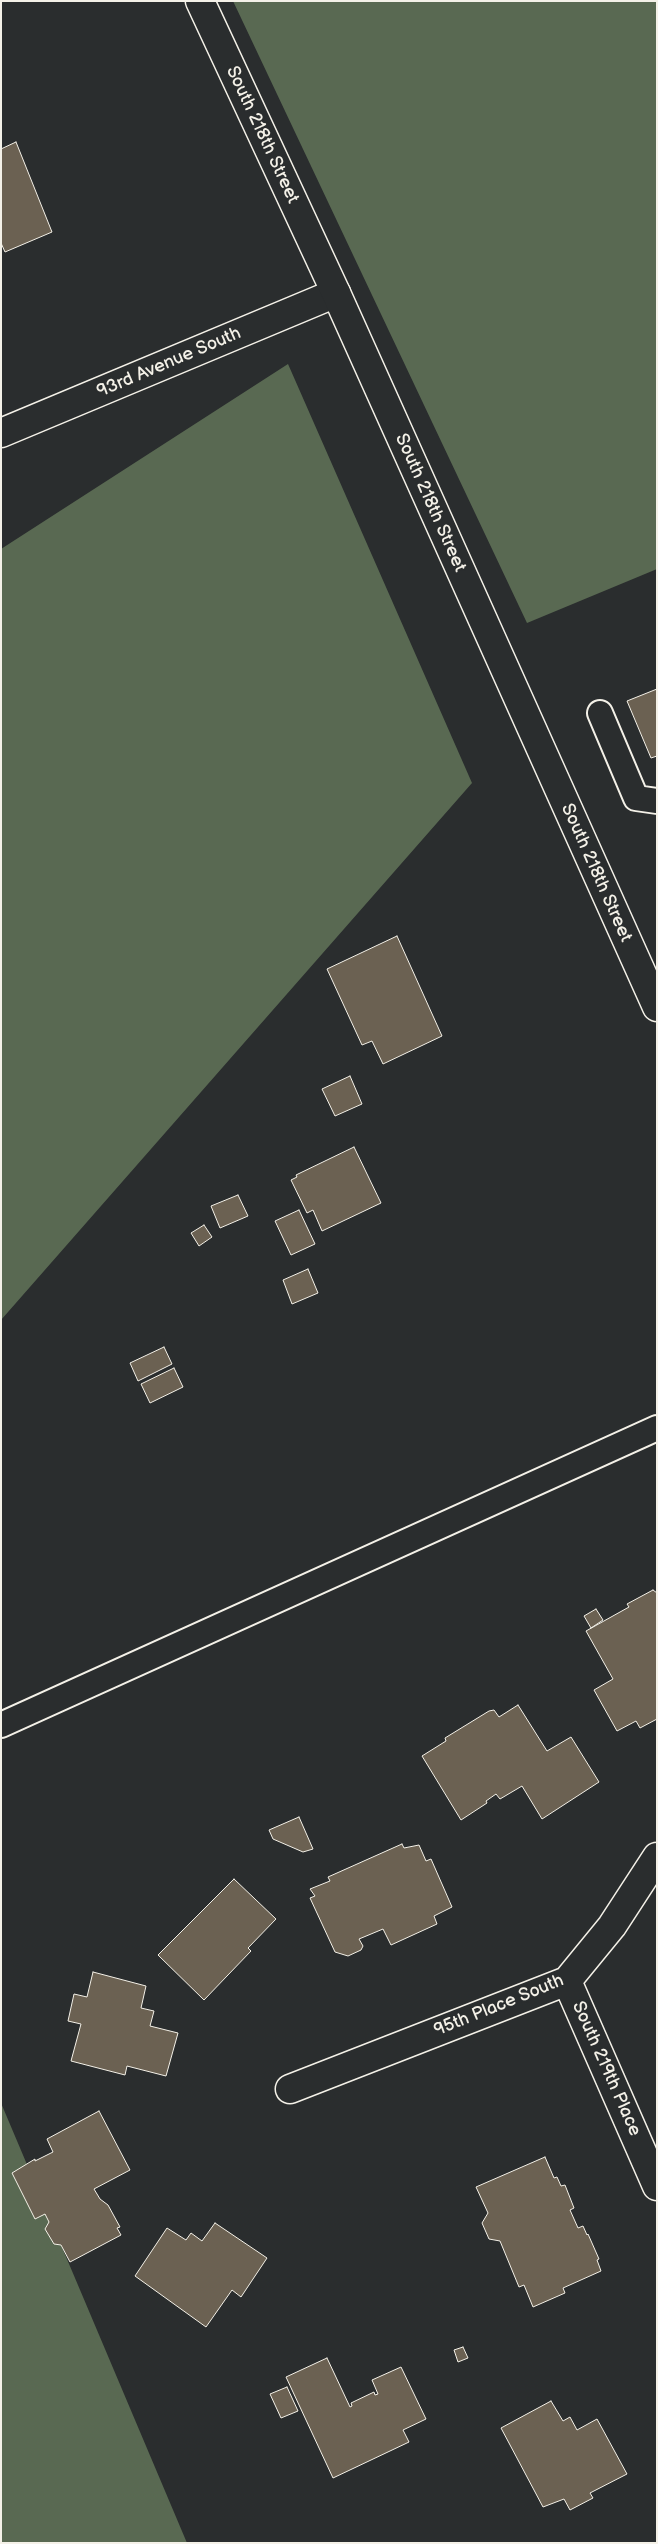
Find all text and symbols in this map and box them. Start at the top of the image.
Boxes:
street label: South 218th Street [221,63,303,207]
street label: 93rd Avenue South [94,323,244,403]
street label: South 218th Street [390,431,470,575]
street label: South 218th Street [556,801,636,945]
street label: 95th Place South [431,1970,567,2042]
street label: South 219th Place [567,1998,645,2140]

